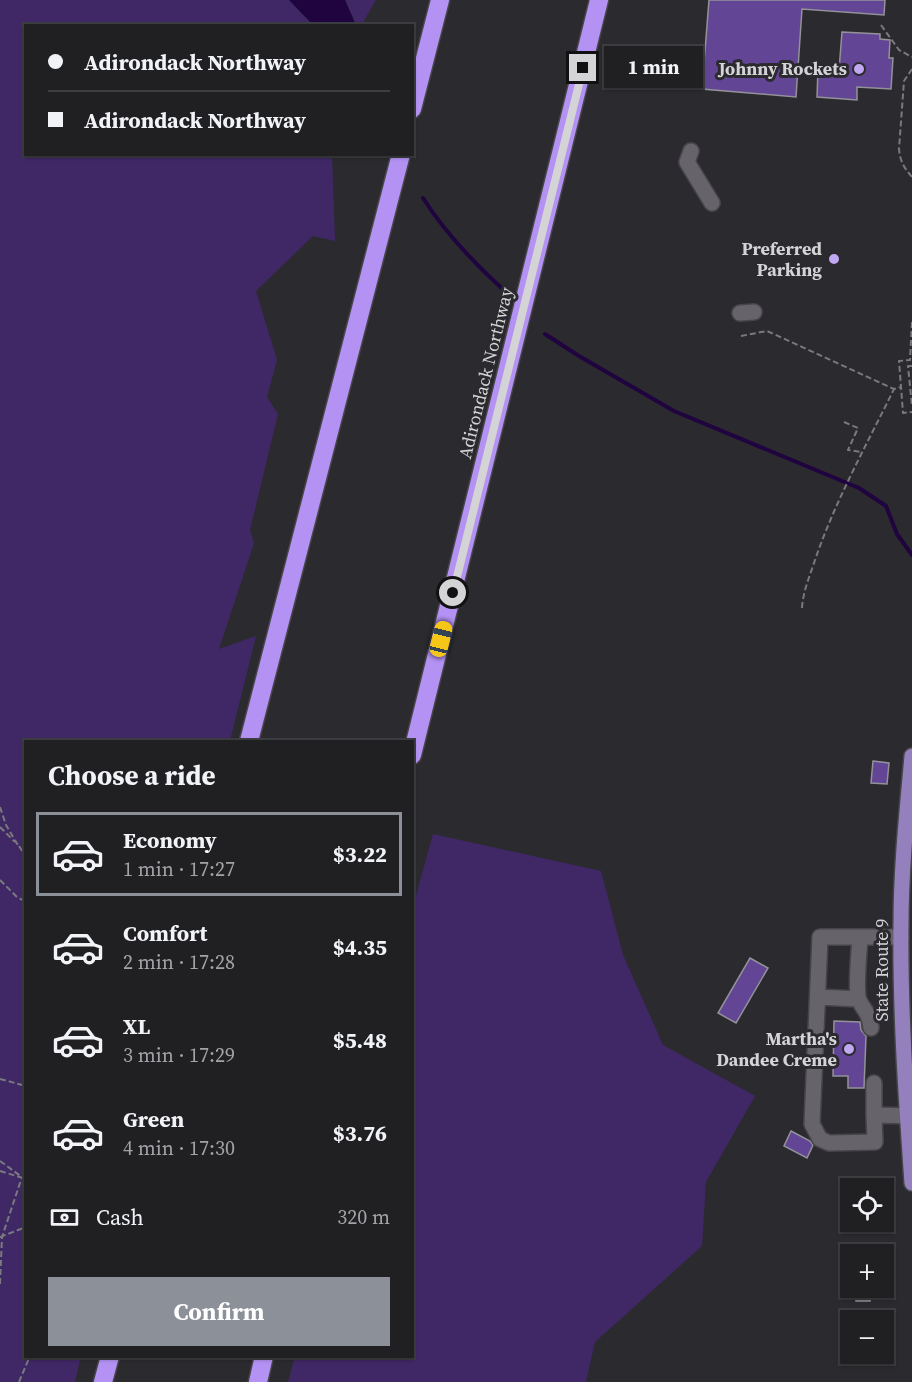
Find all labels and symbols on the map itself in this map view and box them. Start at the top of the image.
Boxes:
callout: 1 min [604,47,703,89]
route end [569,54,596,81]
place label: Johnny Rockets [717,56,847,81]
marker: Johnny Rockets [852,62,866,76]
place label: Preferred Parking [741,236,822,282]
marker: Preferred Parking [827,252,841,266]
street label: Adirondack Northway [452,284,519,461]
route start [439,579,466,606]
car [428,619,454,659]
street label: State Route 9 [869,918,894,1022]
place label: Martha's Dandee Creme [716,1026,837,1072]
marker: Martha's Dandee Creme [842,1042,856,1056]

